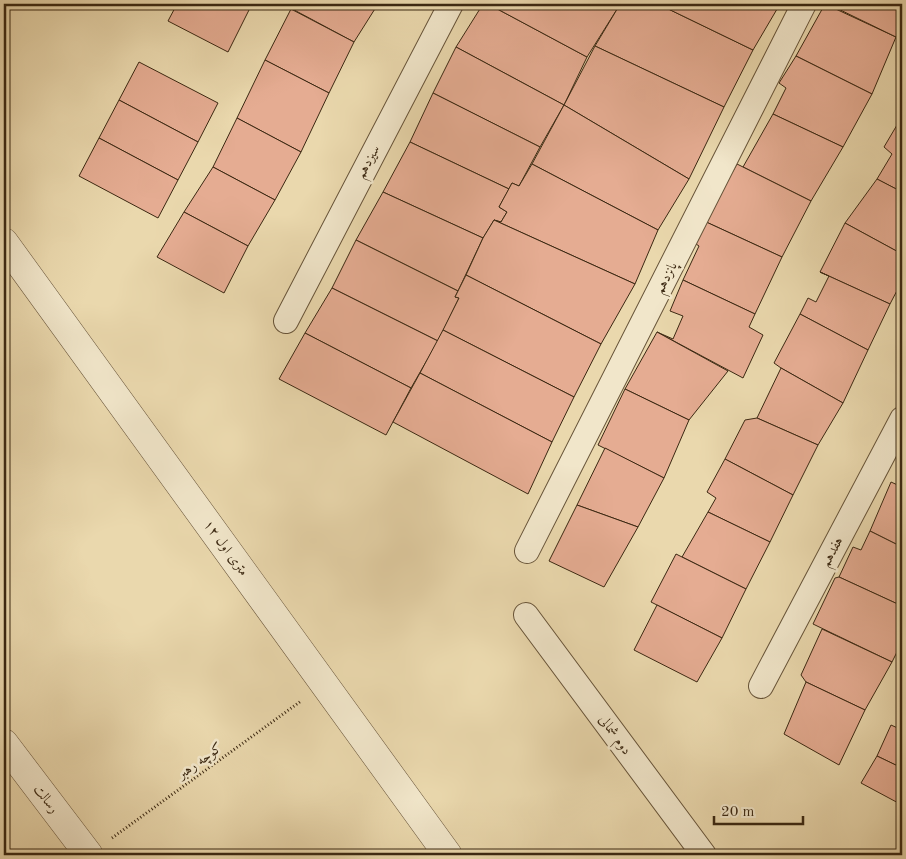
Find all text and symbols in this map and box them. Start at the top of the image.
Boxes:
street label: سیزدهم [353,143,388,184]
street label: پانزدهم [652,259,686,299]
street label: ۱۲ متری اول [200,518,251,579]
street label: هفدهم [818,535,851,572]
street label: دوم شمالی [592,713,634,760]
street label: کوچه رهبر [173,740,226,785]
street label: رسالت [30,782,61,816]
scale bar [714,794,802,826]
text: 20 m [721,805,755,820]

